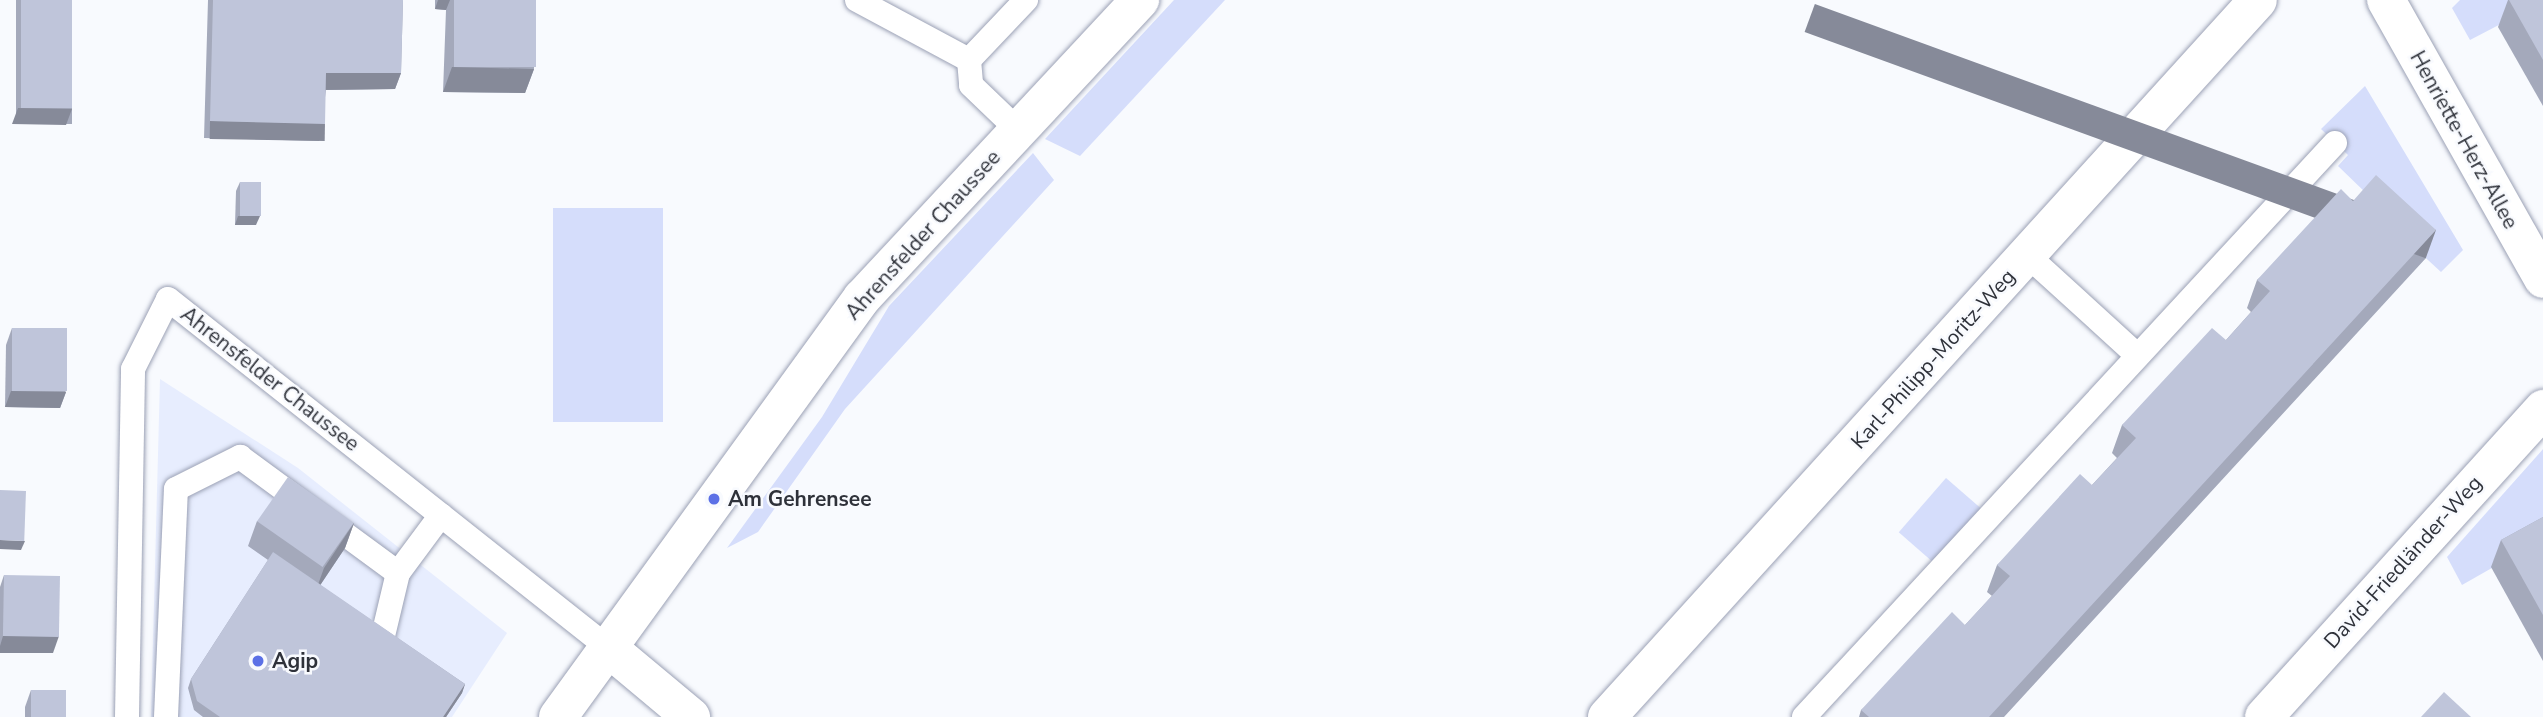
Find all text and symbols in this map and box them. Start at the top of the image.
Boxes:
street label: Henriette-Herz-Allee [2405,47,2523,233]
street label: Ahrensfelder Chaussee [840,145,1006,325]
street label: Karl-Philipp-Moritz-Weg [1846,264,2020,454]
street label: Ahrensfelder Chaussee [176,301,364,457]
street label: David-Friedländer-Weg [2319,471,2487,653]
place label: Am Gehrensee [728,486,872,512]
marker: Am Gehrensee [706,491,722,507]
place label: Agip [272,648,318,674]
marker: Agip [250,653,266,669]

